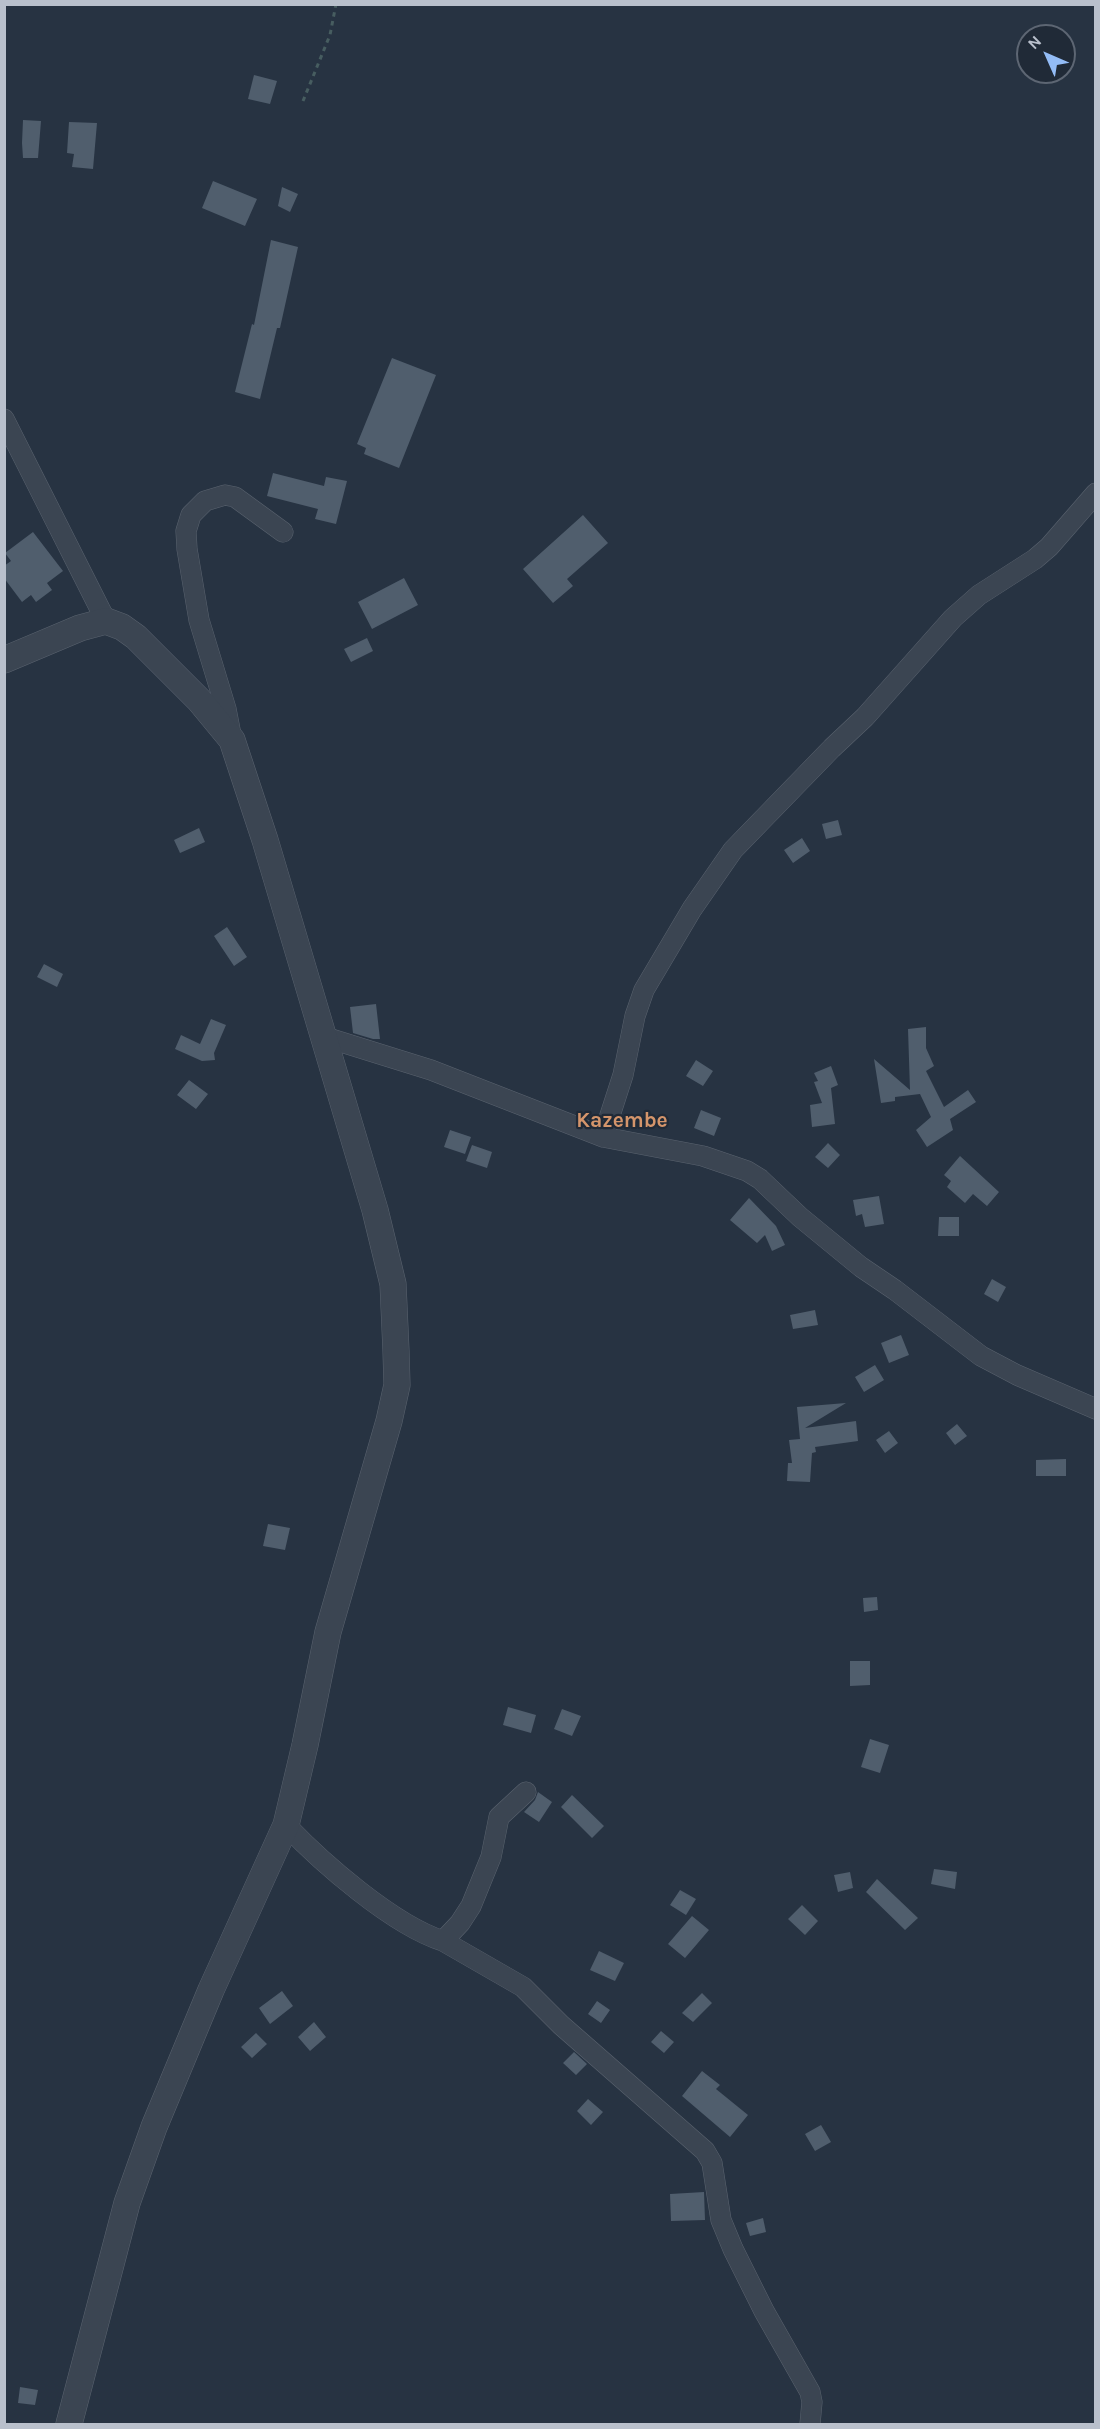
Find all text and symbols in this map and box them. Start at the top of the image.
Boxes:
north arrow [1016,24,1076,84]
text: N [1024,32,1045,53]
district label: Kazembe [576,1108,668,1134]

